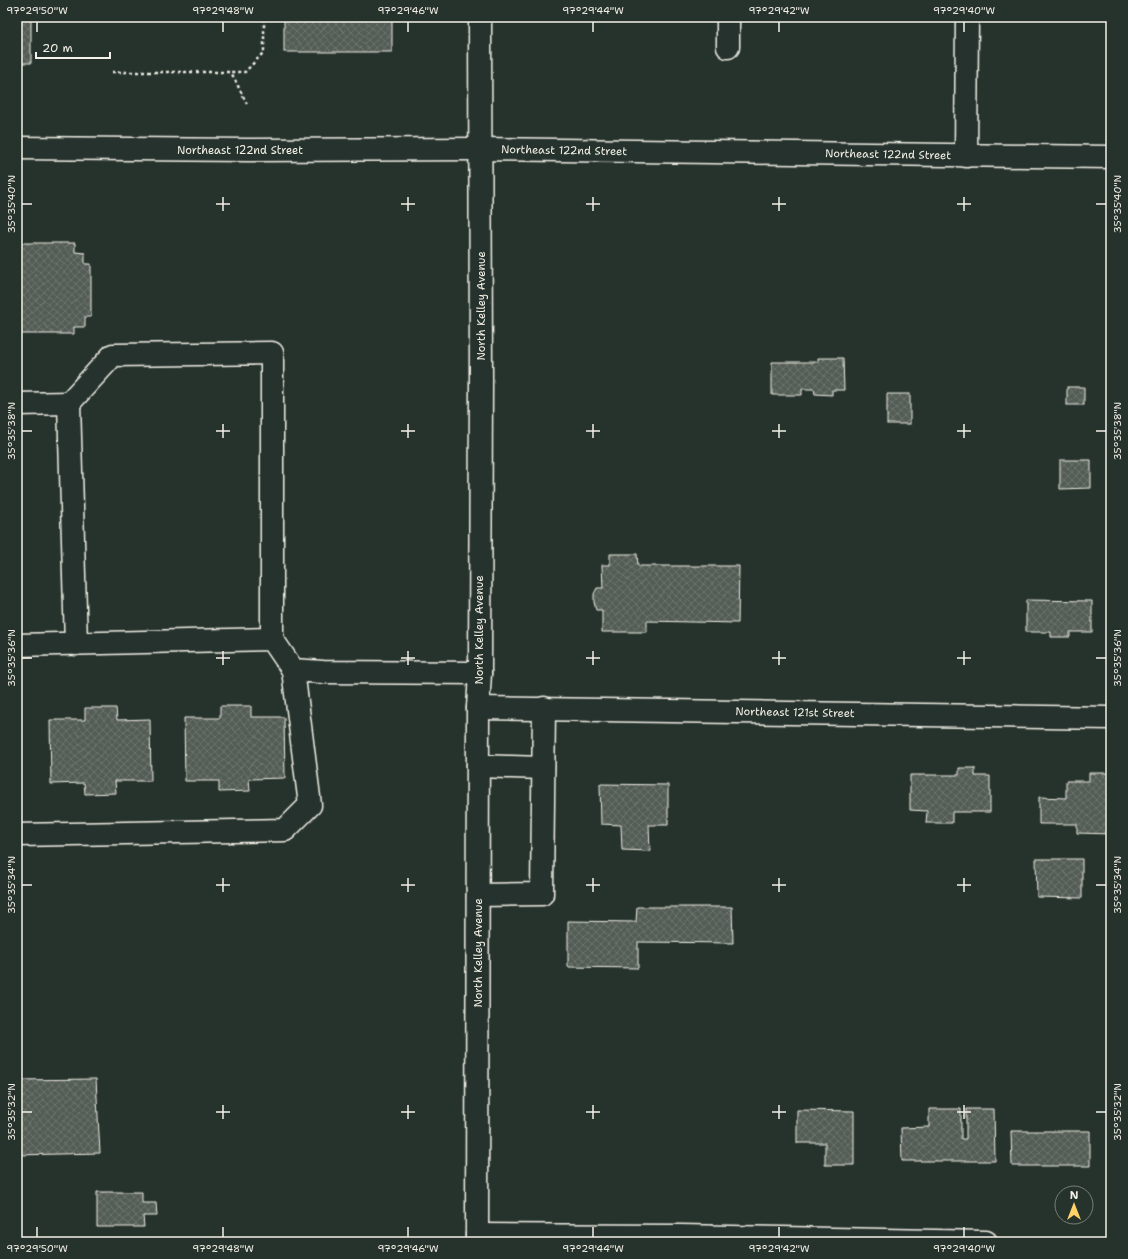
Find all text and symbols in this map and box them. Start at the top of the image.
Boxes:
text: 97°29'50"W [6,4,68,17]
text: 97°29'48"W [192,4,254,17]
text: 97°29'46"W [377,4,439,17]
text: 97°29'44"W [562,4,624,17]
text: 97°29'42"W [748,4,810,17]
text: 97°29'40"W [933,4,995,17]
scale bar [36,34,110,60]
text: 20 m [42,40,73,56]
street label: Northeast 122nd Street [501,142,627,159]
street label: Northeast 122nd Street [177,143,303,158]
street label: Northeast 122nd Street [825,146,951,163]
text: 35°35'40"N [5,175,18,233]
text: 35°35'40"N [1111,175,1124,233]
street label: North Kelley Avenue [474,251,489,361]
text: 35°35'38"N [5,402,18,460]
text: 35°35'38"N [1111,402,1124,460]
street label: North Kelley Avenue [472,575,487,685]
text: 35°35'36"N [5,629,18,687]
text: 35°35'36"N [1111,629,1124,687]
street label: Northeast 121st Street [735,704,855,721]
text: 35°35'34"N [5,856,18,914]
text: 35°35'34"N [1111,856,1124,914]
street label: North Kelley Avenue [471,898,486,1008]
text: 35°35'32"N [5,1083,18,1141]
text: 35°35'32"N [1111,1083,1124,1141]
north arrow [1054,1185,1094,1225]
text: N [1070,1188,1079,1203]
text: 97°29'50"W [6,1242,68,1255]
text: 97°29'48"W [192,1242,254,1255]
text: 97°29'46"W [377,1242,439,1255]
text: 97°29'44"W [562,1242,624,1255]
text: 97°29'42"W [748,1242,810,1255]
text: 97°29'40"W [933,1242,995,1255]

